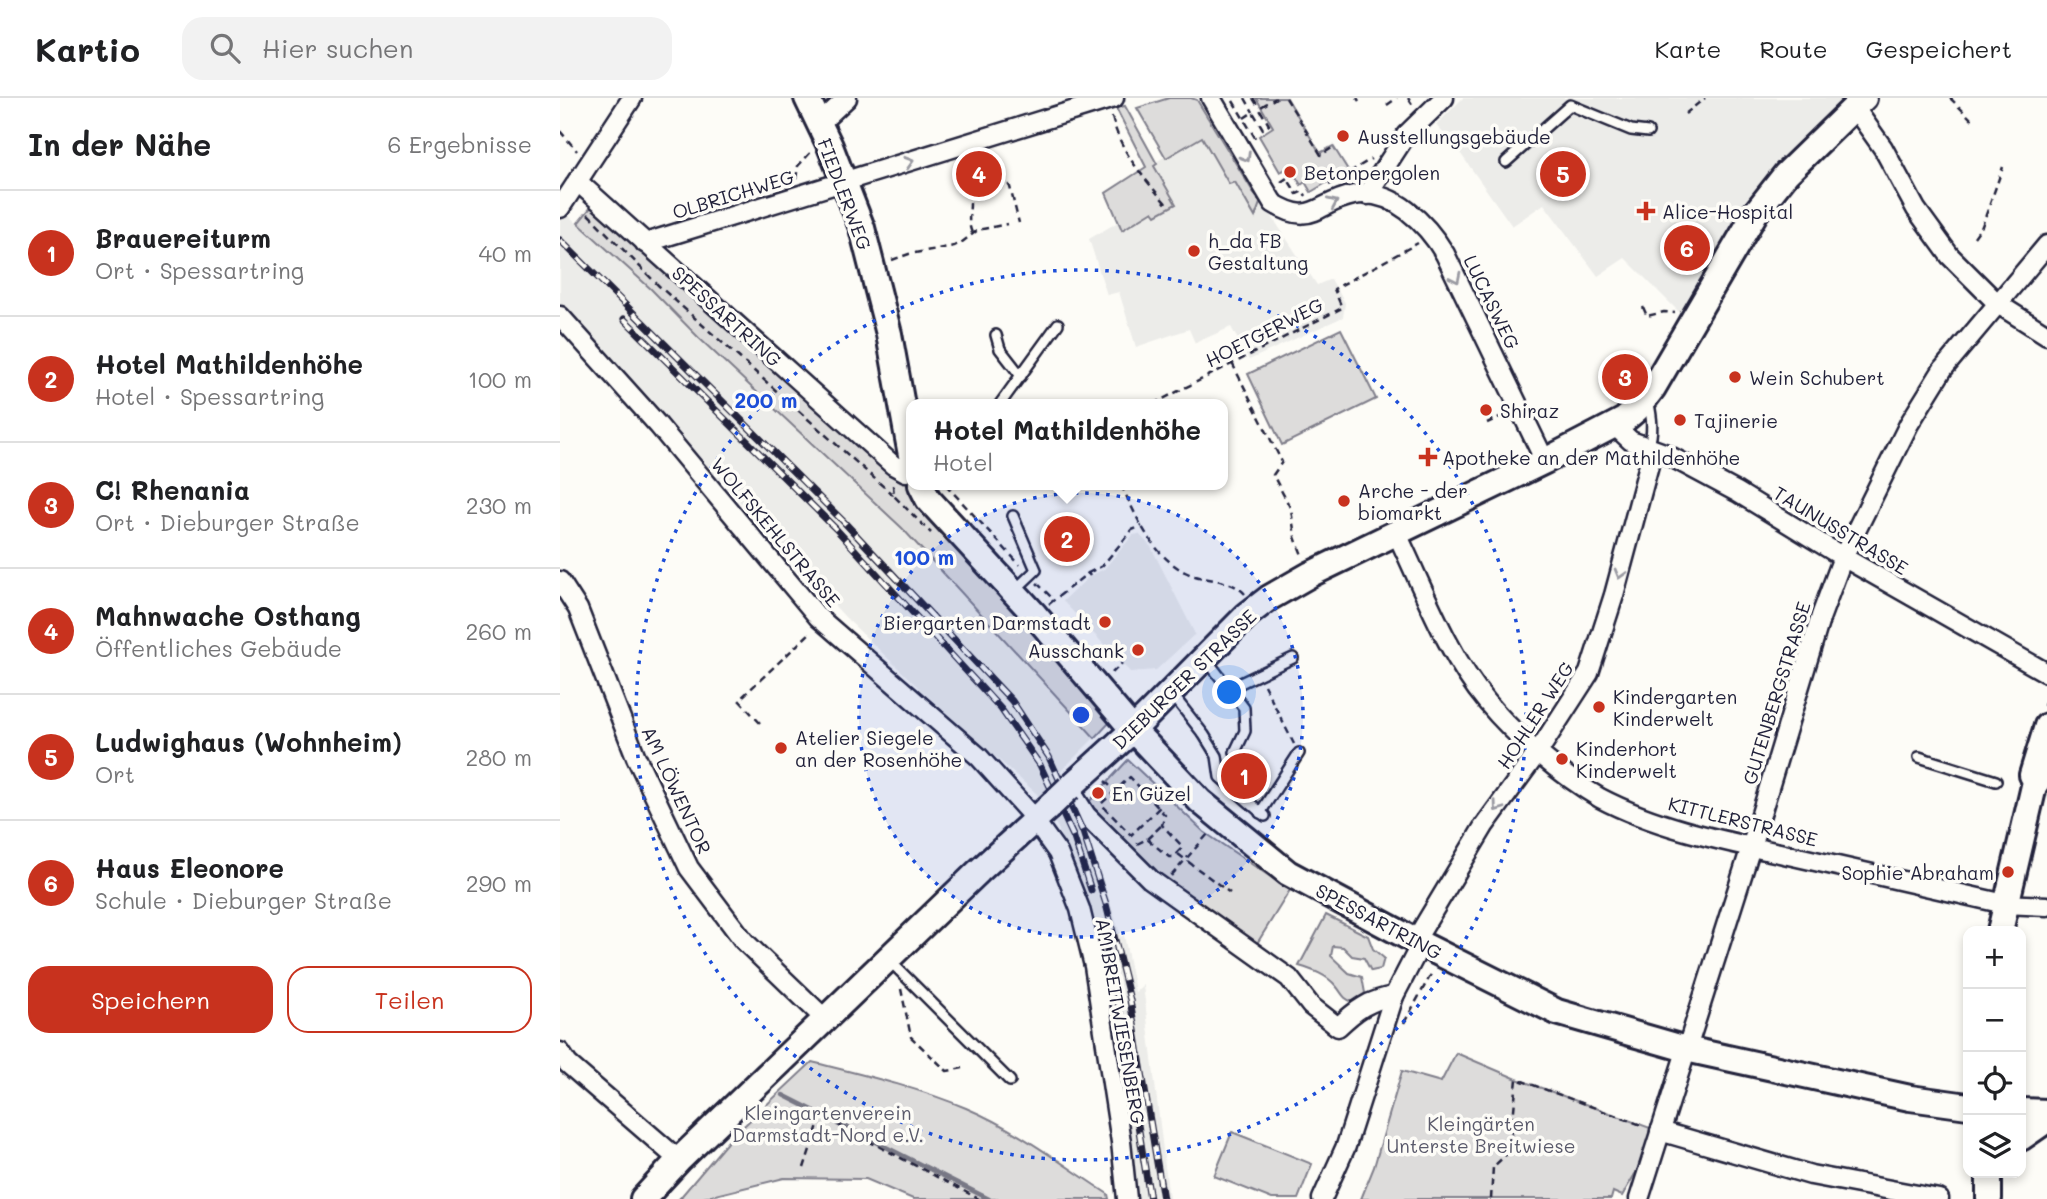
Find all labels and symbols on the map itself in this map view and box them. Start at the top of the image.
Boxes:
place label: Ausstellungsgebäude [1357,124,1551,149]
marker: Ausstellungsgebäude [1335,128,1351,144]
street label: FIEDLERWEG [812,135,878,253]
pin: 4 [956,148,1002,200]
pin: 5 [1540,148,1586,200]
one-way arrow [1237,149,1250,162]
one-way arrow [902,155,914,170]
place label: Betonpergolen [1304,160,1440,185]
street label: OLBRICHWEG [669,164,797,224]
marker: Betonpergolen [1282,164,1298,180]
one-way arrow [1326,197,1338,211]
place label: Alice-Hospital [1662,199,1793,224]
marker: Alice-Hospital [1636,201,1656,221]
pin: 6 [1664,222,1710,274]
place label: h_da FB Gestaltung [1208,228,1308,275]
marker: h_da FB Gestaltung [1186,243,1202,259]
street label: LUCASWEG [1458,251,1526,353]
street label: SPESSARTRING [667,260,787,372]
one-way arrow [1448,270,1462,283]
street label: HOETGERWEG [1201,292,1327,372]
pin: 3 [1602,351,1648,403]
place label: Wein Schubert [1749,365,1885,390]
marker: Wein Schubert [1727,369,1743,385]
text: 200 m [735,386,797,413]
place label: Shiraz [1500,398,1559,423]
marker: Shiraz [1478,402,1494,418]
place label: Tajinerie [1694,408,1778,433]
marker: Tajinerie [1672,412,1688,428]
place label: Apotheke an der Mathildenhöhe [1442,445,1740,470]
marker: Apotheke an der Mathildenhöhe [1420,449,1436,465]
street label: WOLFSKEHLSTRASSE [706,452,846,612]
place label: Arche - der biomarkt [1358,478,1468,525]
street label: TAUNUSSTRASSE [1769,480,1913,580]
marker: Arche - der biomarkt [1336,493,1352,509]
pin: 2 [1044,513,1090,565]
text: 100 m [894,543,954,570]
one-way arrow [1614,568,1629,580]
street label: GUTENBERGSTRASSE [1736,598,1816,788]
street label: DIEBURGER STRASSE [1107,604,1261,754]
place label: Biergarten Darmstadt [884,610,1091,635]
marker: Biergarten Darmstadt [1097,614,1113,630]
place label: Ausschank [1028,638,1124,663]
marker: Ausschank [1130,642,1146,658]
street label: HOHLER WEG [1491,657,1579,773]
your location [1212,675,1246,709]
place label: Kindergarten Kinderwelt [1613,684,1737,731]
marker: Kindergarten Kinderwelt [1591,699,1607,715]
centre of rings [1069,703,1093,727]
street label: AM LÖWENTOR [636,722,718,858]
place label: Atelier Siegele an der Rosenhöhe [795,725,962,772]
place label: Kinderhort Kinderwelt [1576,736,1677,783]
marker: Atelier Siegele an der Rosenhöhe [773,740,789,756]
pin: 1 [1221,750,1267,802]
marker: Kinderhort Kinderwelt [1554,751,1570,767]
place label: En Güzel [1112,781,1191,806]
marker: En Güzel [1090,785,1106,801]
street label: KITTLERSTRASSE [1666,790,1820,852]
one-way arrow [1493,800,1506,812]
place label: Sophie Abraham [1842,860,1994,885]
marker: Sophie Abraham [2000,864,2016,880]
street label: SPESSARTRING [1312,877,1446,965]
street label: AM BREITWIESENBERG [1091,916,1151,1126]
park label: Kleingartenverein Darmstadt-Nord e.V. [732,1100,924,1147]
park label: Kleingärten Unterste Breitwiese [1387,1111,1575,1158]

